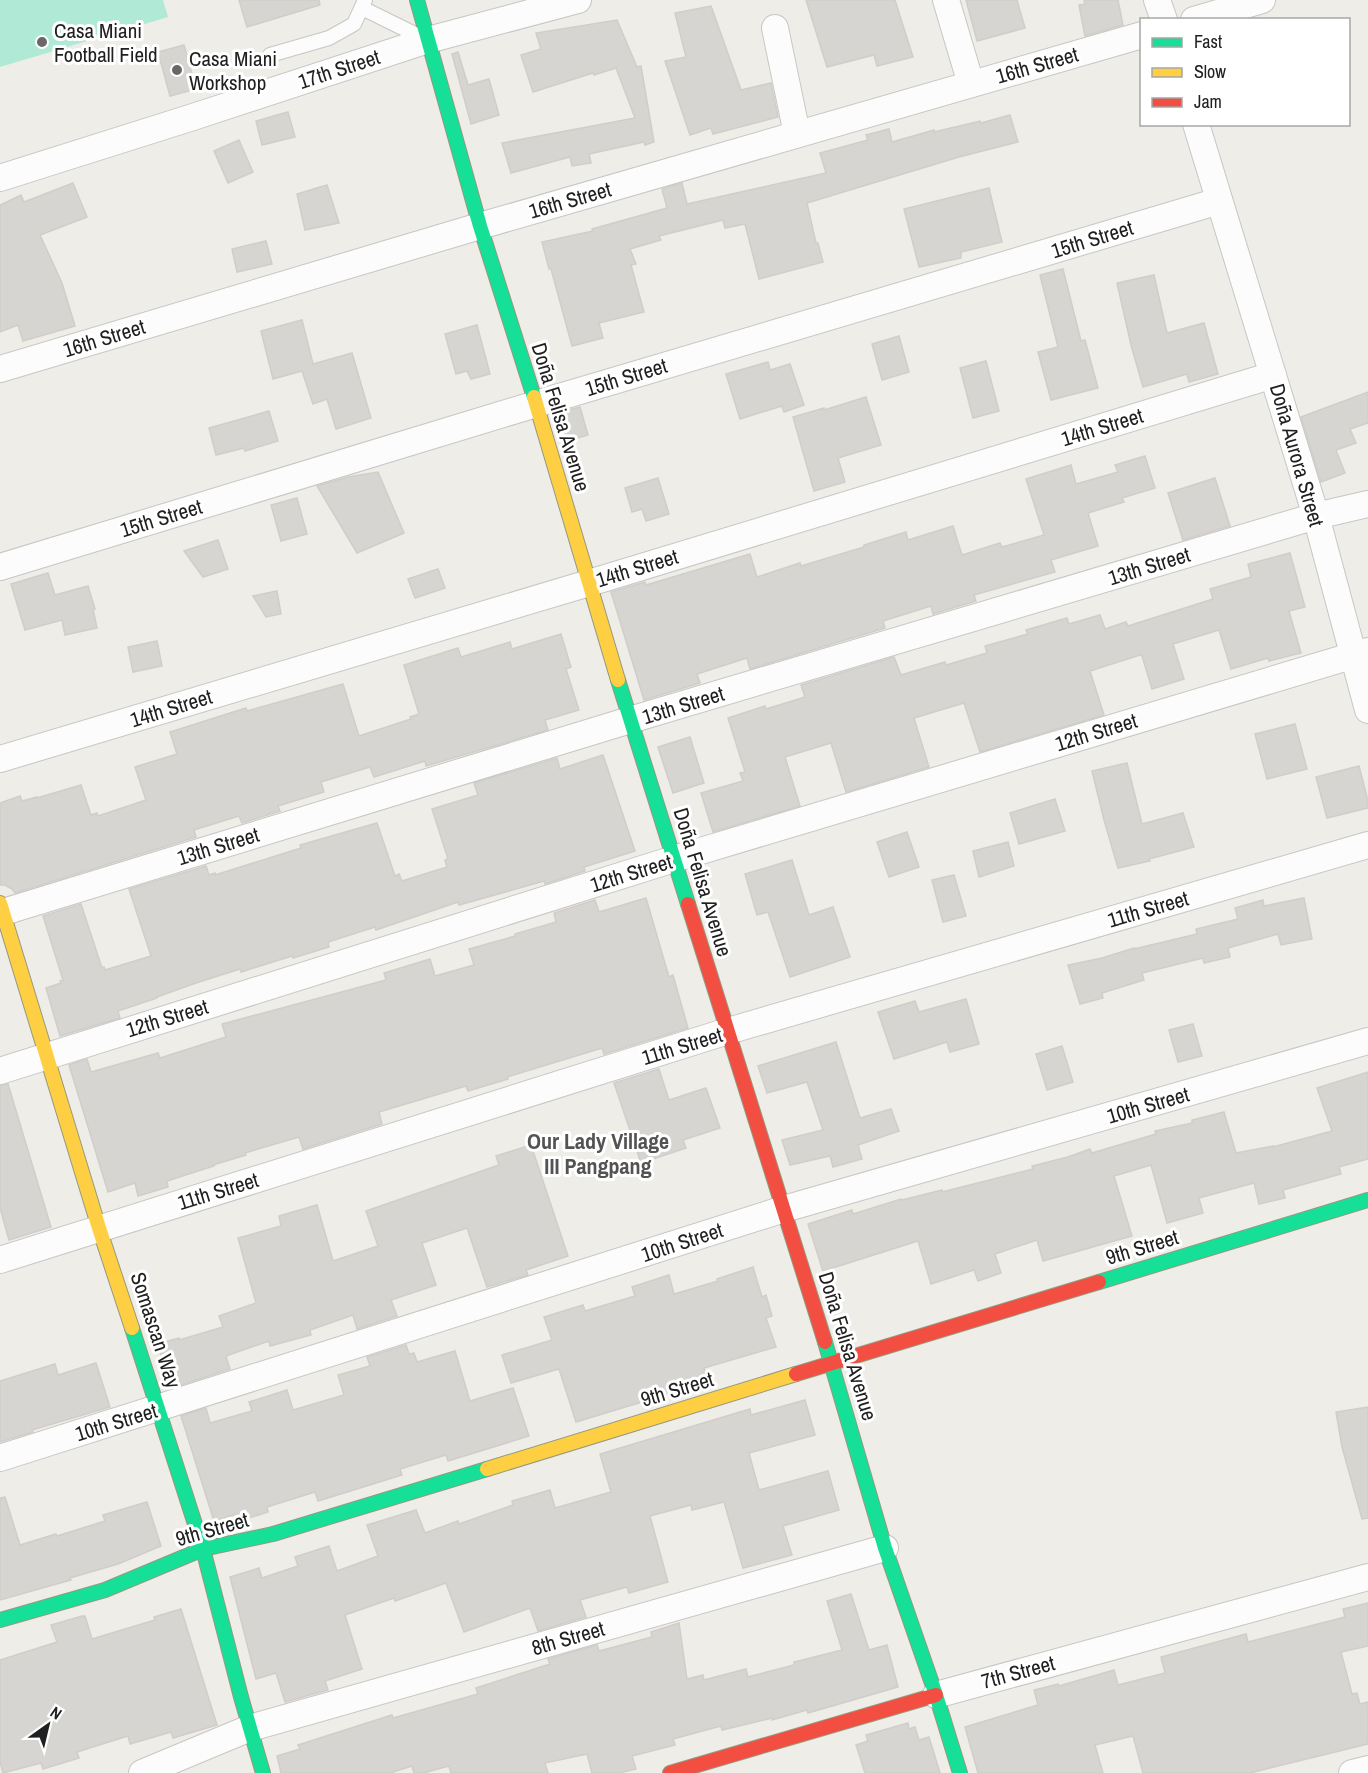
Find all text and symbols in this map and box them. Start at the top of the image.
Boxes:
place label: Casa Miani Football Field [54,16,158,69]
legend [1140,18,1350,126]
text: Fast [1194,29,1222,54]
marker: Casa Miani Football Field [35,35,49,49]
street label: 16th Street [993,39,1082,91]
street label: 17th Street [294,42,384,96]
place label: Casa Miani Workshop [189,44,277,97]
text: Slow [1194,59,1226,84]
marker: Casa Miani Workshop [170,63,184,77]
text: Jam [1194,89,1222,114]
street label: 16th Street [526,174,615,226]
street label: 15th Street [1047,213,1137,265]
street label: 16th Street [59,312,149,364]
street label: Doña Felisa Avenue [525,339,597,495]
street label: 15th Street [581,351,671,403]
street label: Doña Aurora Street [1263,380,1331,530]
street label: 14th Street [1057,401,1147,453]
street label: 15th Street [116,492,206,544]
street label: 13th Street [1104,540,1194,592]
street label: 14th Street [592,542,682,594]
street label: 13th Street [638,679,728,731]
street label: 14th Street [126,682,216,734]
street label: 12th Street [1051,706,1141,758]
street label: Doña Felisa Avenue [667,804,739,960]
street label: 13th Street [173,820,263,872]
street label: 12th Street [586,847,676,899]
street label: 11th Street [1104,884,1192,934]
street label: 12th Street [122,992,212,1044]
street label: 11th Street [638,1020,726,1072]
street label: 10th Street [1104,1079,1193,1131]
district label: Our Lady Village III Pangpang [527,1126,669,1181]
street label: 11th Street [174,1165,262,1217]
street label: 10th Street [637,1215,727,1269]
street label: 9th Street [1102,1222,1182,1272]
street label: Somascan Way [124,1268,188,1392]
street label: Doña Felisa Avenue [812,1268,884,1424]
street label: 9th Street [637,1364,717,1414]
street label: 10th Street [71,1396,161,1448]
street label: 9th Street [172,1505,252,1553]
street label: 8th Street [528,1614,608,1662]
street label: 7th Street [978,1648,1058,1696]
north arrow [18,1695,78,1755]
text: N [46,1701,66,1724]

